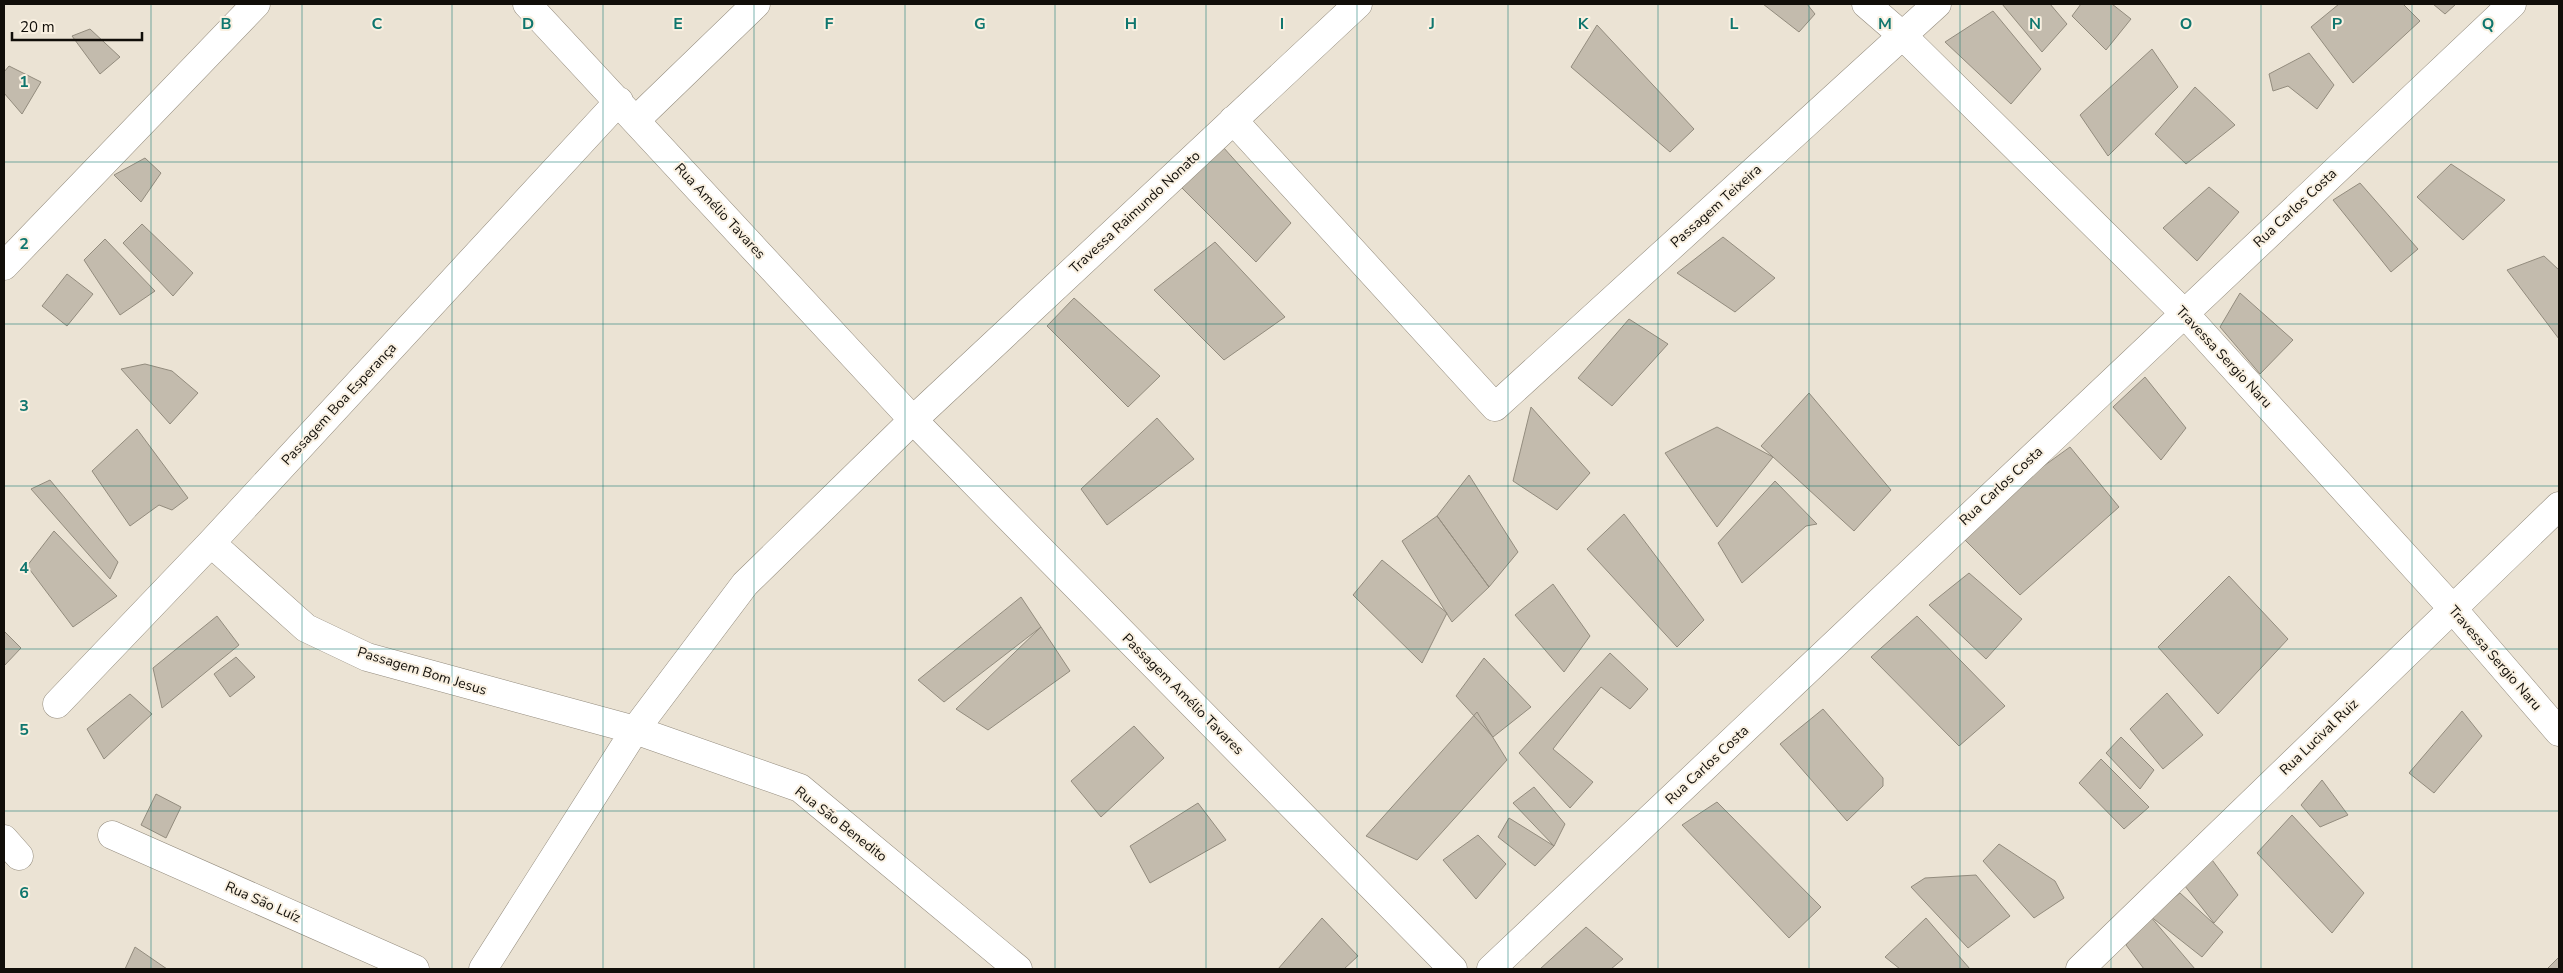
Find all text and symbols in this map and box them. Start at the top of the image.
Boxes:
scale bar [12,10,142,42]
text: B [220,13,232,35]
text: C [372,13,383,35]
text: D [522,13,534,35]
text: E [673,13,683,35]
text: F [825,13,834,35]
text: G [974,13,986,35]
text: H [1125,13,1137,35]
text: I [1280,13,1284,35]
text: J [1428,13,1435,35]
text: K [1578,13,1590,35]
text: L [1730,13,1739,35]
text: M [1878,13,1892,35]
text: N [2029,13,2041,35]
text: O [2180,13,2192,35]
text: P [2332,13,2342,35]
text: Q [2482,13,2494,35]
text: 20 m [20,17,55,37]
text: 1 [19,71,29,93]
street label: Travessa Raimundo Nonato [1066,146,1205,278]
street label: Rua Amélio Tavares [670,159,770,263]
street label: Passagem Teixeira [1666,160,1766,252]
street label: Rua Carlos Costa [2249,164,2341,252]
text: 2 [19,233,29,255]
street label: Travessa Sergio Naru [2172,302,2276,412]
street label: Passagem Boa Esperança [277,339,401,469]
text: 3 [19,395,29,417]
street label: Rua Carlos Costa [1955,442,2047,530]
text: 4 [19,557,29,579]
street label: Travessa Sergio Naru [2444,602,2546,714]
street label: Passagem Amélio Tavares [1118,629,1248,759]
street label: Passagem Bom Jesus [355,642,489,700]
street label: Rua Lucival Ruiz [2276,694,2363,779]
text: 5 [19,719,29,741]
street label: Rua Carlos Costa [1661,721,1753,809]
street label: Rua São Benedito [791,782,891,866]
street label: Rua São Luíz [222,877,304,927]
text: 6 [19,882,29,904]

